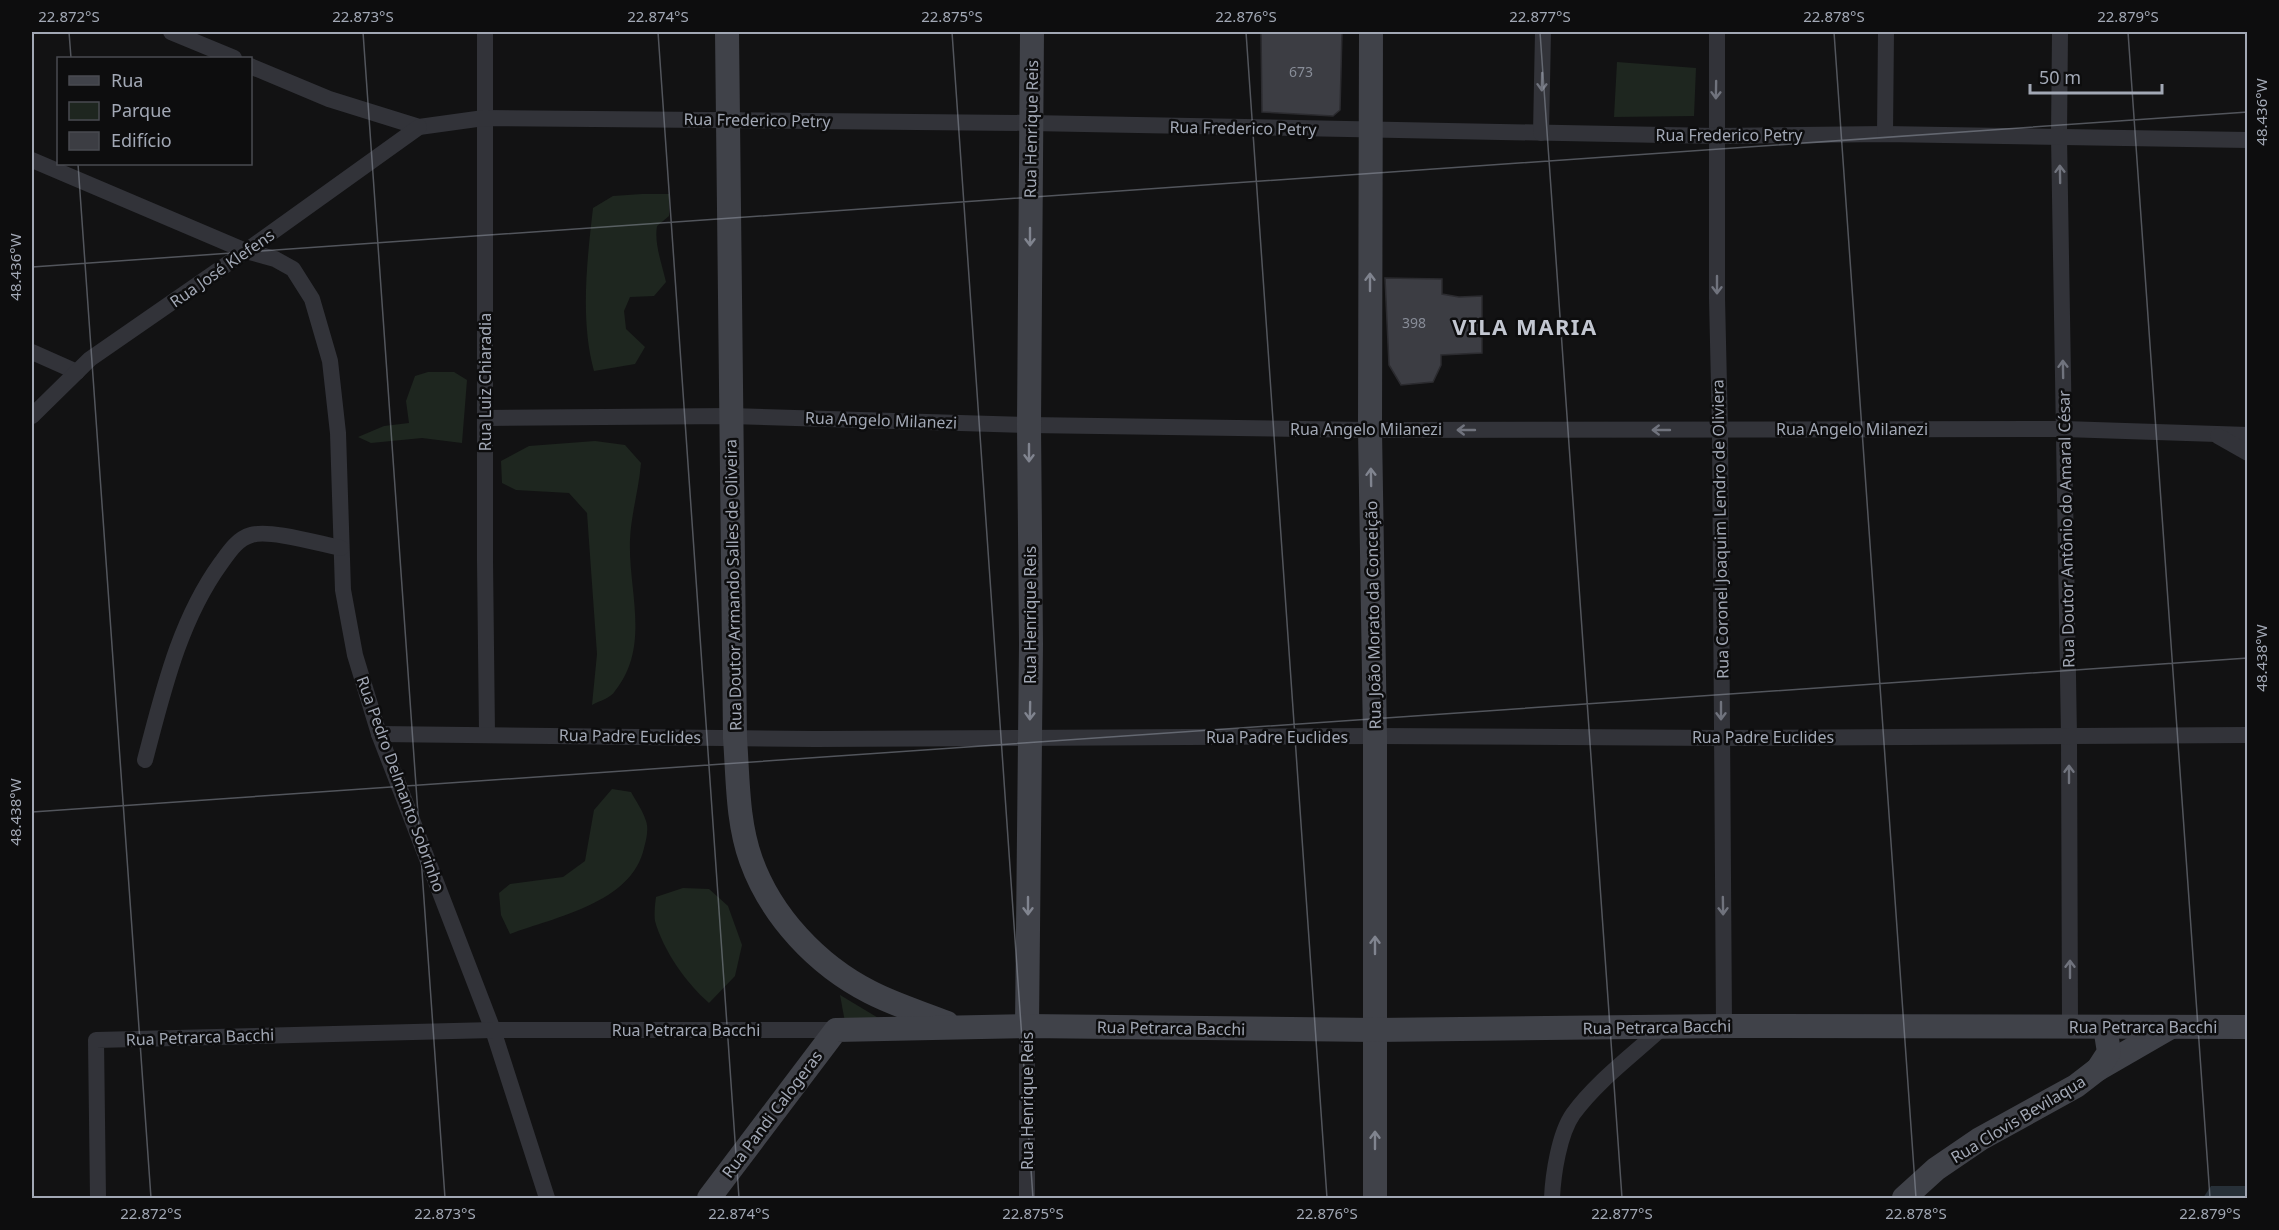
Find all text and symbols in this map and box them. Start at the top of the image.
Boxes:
text: 22.872°S [38,6,100,26]
text: 22.873°S [332,6,394,26]
text: 22.874°S [627,6,689,26]
text: 22.875°S [921,6,983,26]
text: 22.876°S [1215,6,1277,26]
text: 22.877°S [1509,6,1571,26]
text: 22.878°S [1803,6,1865,26]
text: 22.879°S [2097,6,2159,26]
legend [57,57,252,165]
scale bar [2030,57,2162,95]
street label: Rua Henrique Reis [1019,60,1043,198]
house number: 673 [1289,62,1313,81]
text: 50 m [2039,65,2081,89]
text: Rua [111,68,143,92]
one-way arrow [1537,72,1548,92]
text: 48.436°W [2251,78,2271,146]
one-way arrow [1711,79,1722,99]
text: Parque [111,98,171,122]
street label: Rua Frederico Petry [683,108,831,132]
street label: Rua Frederico Petry [1169,116,1317,140]
street label: Rua Frederico Petry [1656,124,1803,146]
text: Edifício [111,128,172,152]
one-way arrow [2054,164,2066,184]
street label: Rua José Klefens [165,224,279,312]
one-way arrow [1024,226,1036,246]
text: 48.436°W [5,233,25,301]
one-way arrow [1364,273,1376,293]
one-way arrow [1711,274,1722,294]
district label: VILA MARIA [1452,311,1598,341]
street label: Rua Luiz Chiaradia [474,313,496,451]
house number: 398 [1402,313,1426,332]
one-way arrow [2058,359,2069,379]
street label: Rua Coronel Joaquim Lendro de Oliviera [1706,379,1734,679]
street label: Rua Doutor Antônio do Amaral César [2053,390,2079,668]
street label: Rua Angelo Milanezi [805,406,957,434]
street label: Rua Angelo Milanezi [1290,418,1442,440]
street label: Rua Angelo Milanezi [1776,418,1928,440]
one-way arrow [1457,424,1477,436]
one-way arrow [1652,424,1672,436]
street label: Rua Doutor Armando Salles de Oliveira [719,439,747,731]
one-way arrow [1023,442,1035,462]
one-way arrow [1365,468,1377,488]
street label: Rua João Morato da Conceição [1360,500,1386,730]
street label: Rua Henrique Reis [1019,546,1041,684]
text: 48.438°W [2251,624,2271,692]
street label: Rua Pedro Delmanto Sobrinho [352,673,450,895]
one-way arrow [1024,700,1036,720]
one-way arrow [1715,700,1727,720]
street label: Rua Padre Euclides [559,724,701,748]
street label: Rua Padre Euclides [1206,726,1348,748]
street label: Rua Padre Euclides [1692,726,1834,748]
one-way arrow [2063,764,2075,784]
text: 48.438°W [5,778,25,846]
one-way arrow [1022,895,1034,915]
one-way arrow [1717,895,1729,915]
one-way arrow [1369,936,1381,956]
one-way arrow [2064,959,2076,979]
street label: Rua Petrarca Bacchi [1583,1015,1731,1039]
street label: Rua Petrarca Bacchi [1097,1016,1245,1040]
street label: Rua Petrarca Bacchi [2069,1016,2217,1038]
street label: Rua Petrarca Bacchi [612,1019,760,1041]
street label: Rua Petrarca Bacchi [125,1023,275,1051]
street label: Rua Henrique Reis [1016,1032,1038,1170]
street label: Rua Pandi Calogeras [717,1046,827,1182]
street label: Rua Clovis Bevilaqua [1946,1070,2090,1168]
one-way arrow [1369,1131,1381,1151]
text: 22.872°S [120,1203,182,1223]
text: 22.873°S [414,1203,476,1223]
text: 22.874°S [708,1203,770,1223]
text: 22.875°S [1002,1203,1064,1223]
text: 22.876°S [1296,1203,1358,1223]
text: 22.877°S [1591,1203,1653,1223]
text: 22.878°S [1885,1203,1947,1223]
text: 22.879°S [2179,1203,2241,1223]

